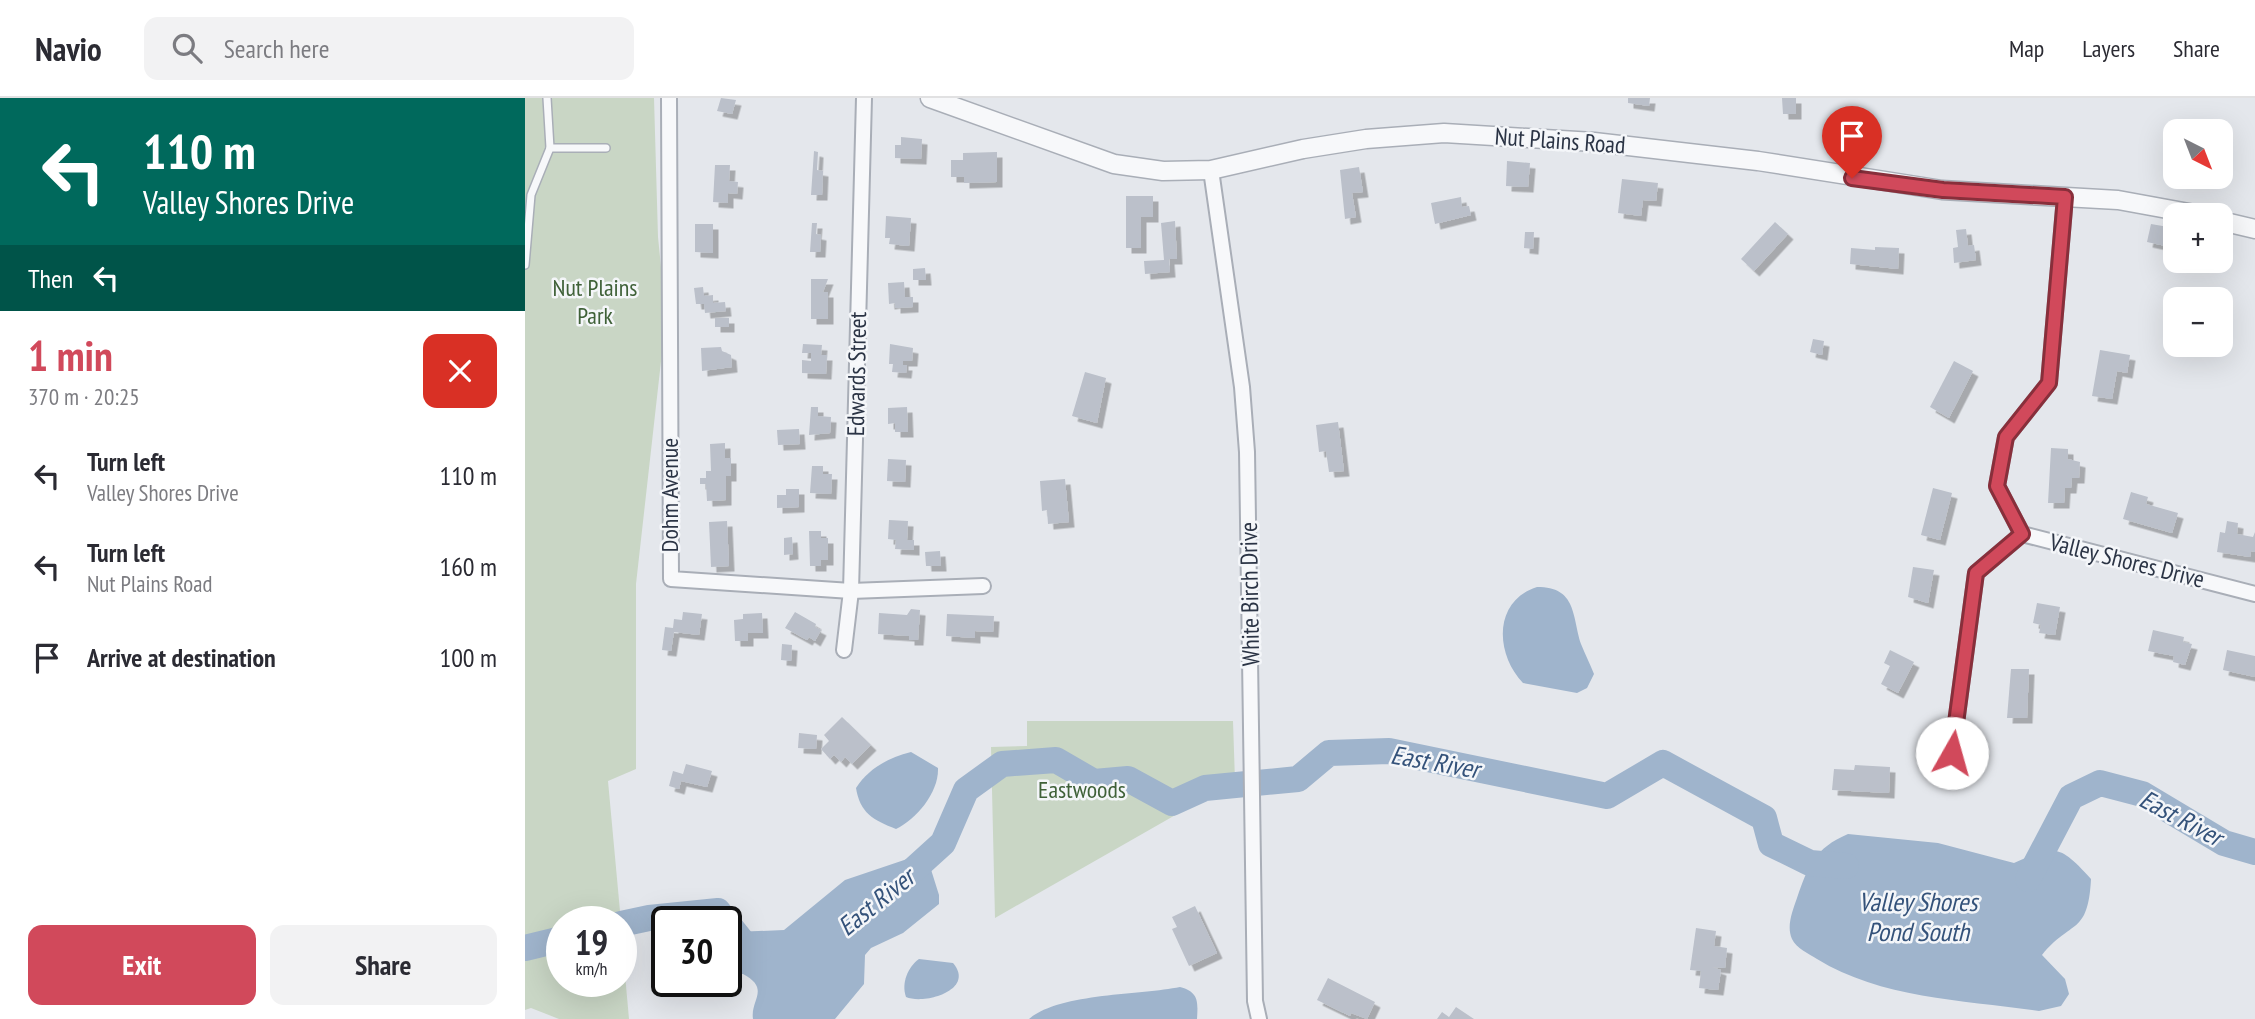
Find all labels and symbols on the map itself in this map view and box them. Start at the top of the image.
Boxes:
pin [1822,106,1882,178]
north arrow [2163,119,2233,189]
street label: Nut Plains Road [1494,120,1626,161]
park label: Nut Plains Park [553,272,637,331]
street label: Edwards Street [840,311,873,436]
street label: Dohm Avenue [654,438,685,552]
street label: White Birch Drive [1233,522,1266,666]
street label: Valley Shores Drive [2046,526,2208,595]
position arrow [1915,716,1989,790]
water label: East River [1388,738,1486,786]
park label: Eastwoods [1038,774,1126,805]
water label: East River [2134,782,2232,855]
water label: East River [831,858,924,942]
water label: Valley Shores Pond South [1859,885,1980,948]
speed limit sign: 30 [651,906,742,997]

